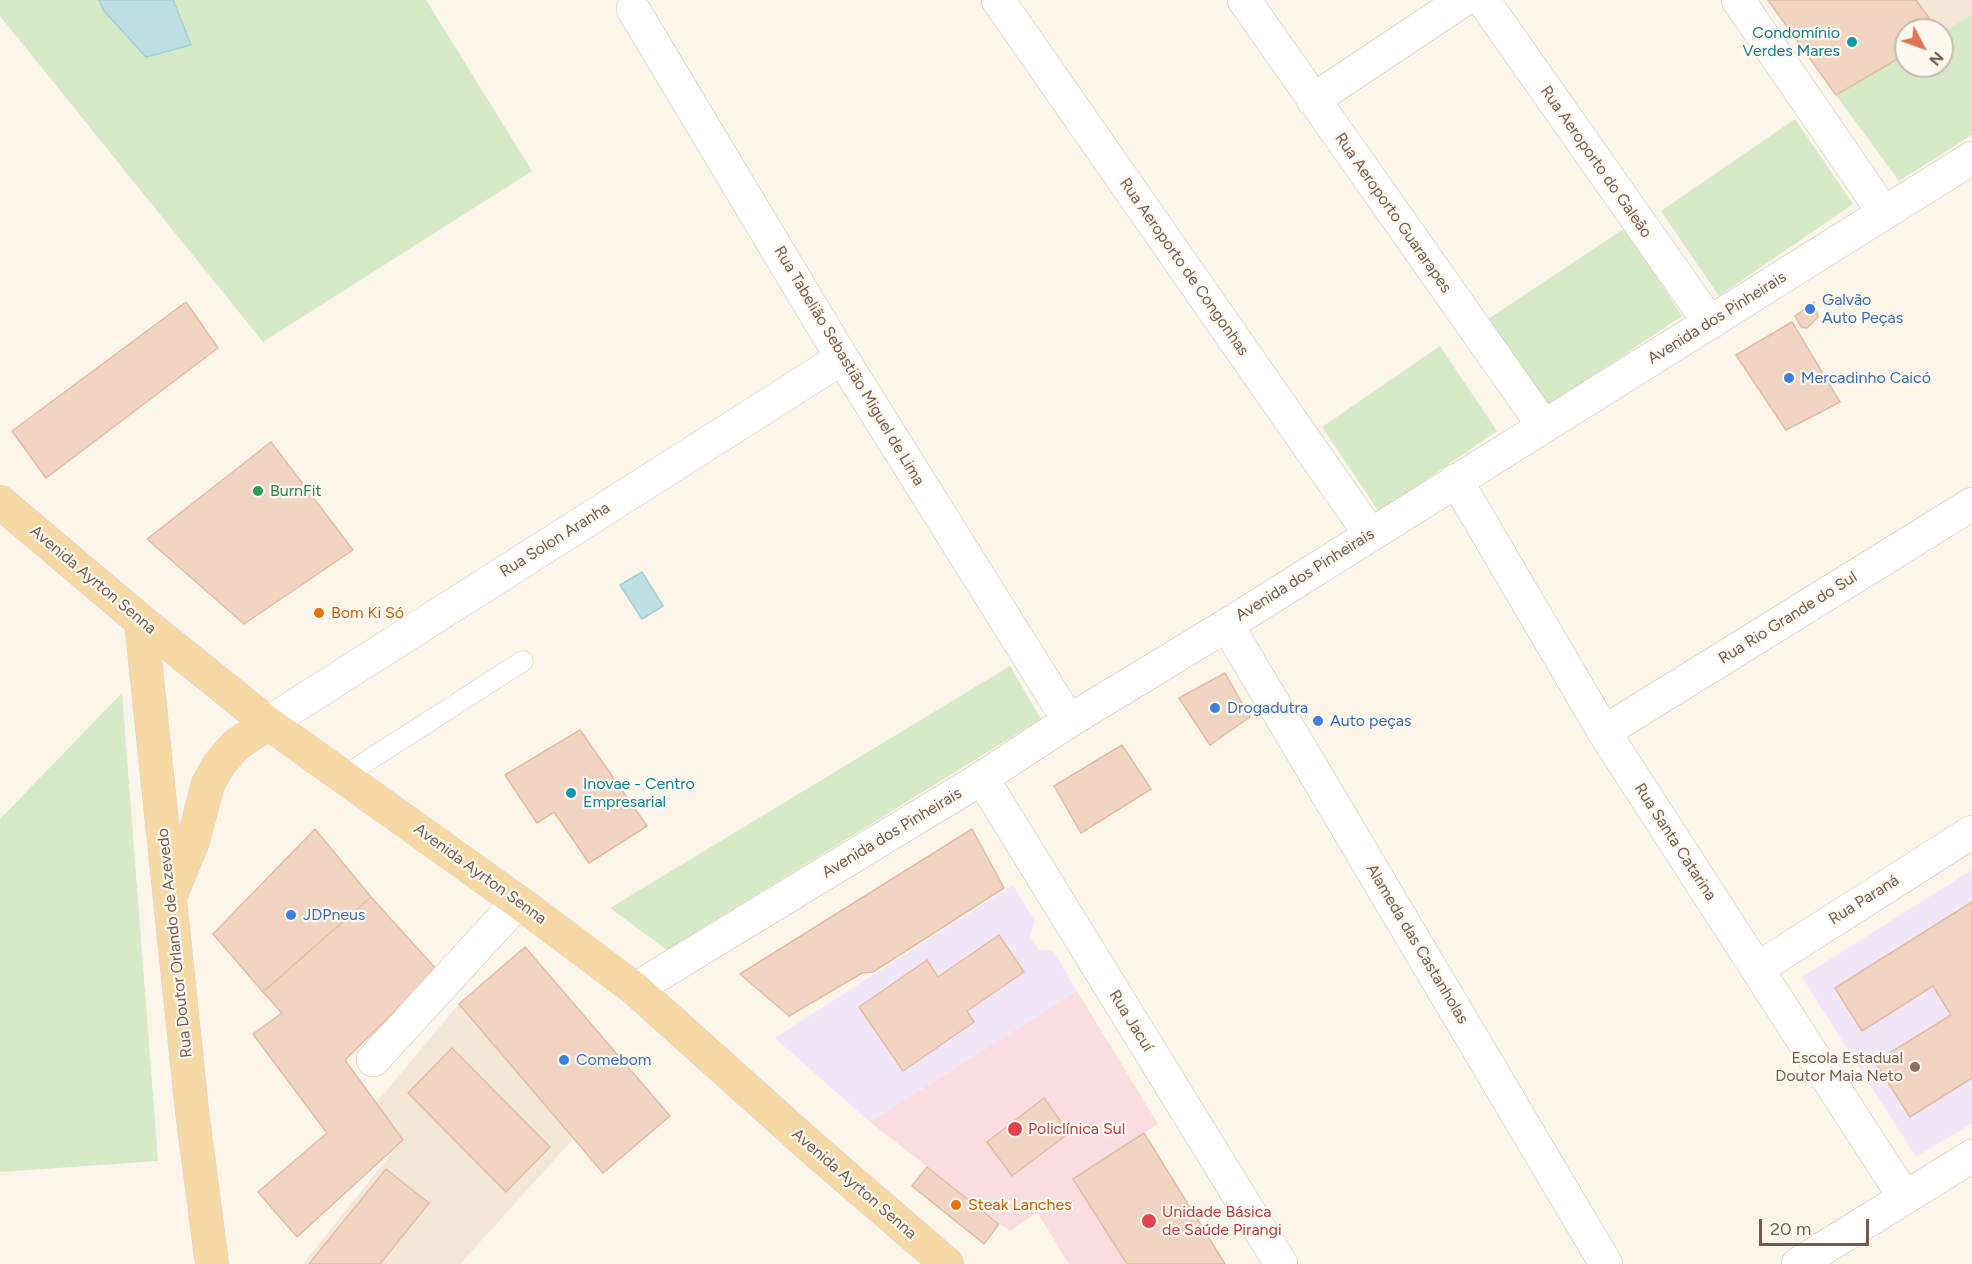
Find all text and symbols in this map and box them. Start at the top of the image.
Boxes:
north arrow [1894,18,1954,78]
place label: Condomínio Verdes Mares [1743,23,1840,61]
marker: Condomínio Verdes Mares [1845,35,1859,49]
text: N [1925,48,1948,70]
street label: Rua Aeroporto do Galeão [1536,82,1656,242]
street label: Rua Aeroporto Guararapes [1330,129,1456,297]
street label: Rua Aeroporto de Congonhas [1115,174,1253,360]
street label: Rua Tabelião Sebastião Miguel de Lima [770,243,928,489]
street label: Avenida dos Pinheirais [1644,268,1790,368]
place label: Galvão Auto Peças [1822,290,1903,328]
marker: Galvão Auto Peças [1803,302,1817,316]
place label: Mercadinho Caicó [1801,368,1931,388]
marker: Mercadinho Caicó [1782,371,1796,385]
place label: BurnFit [270,481,321,501]
marker: BurnFit [251,484,265,498]
street label: Rua Solon Aranha [496,498,614,582]
street label: Avenida Ayrton Senna [26,522,160,638]
street label: Avenida dos Pinheirais [1232,525,1378,625]
street label: Rua Rio Grande do Sul [1715,568,1861,668]
place label: Bom Ki Só [331,603,404,623]
marker: Bom Ki Só [312,606,326,620]
place label: Drogadutra [1227,698,1308,718]
marker: Drogadutra [1208,701,1222,715]
place label: Auto peças [1330,711,1411,731]
marker: Auto peças [1311,714,1325,728]
place label: Inovae - Centro Empresarial [583,774,695,812]
street label: Rua Santa Catarina [1630,780,1720,904]
street label: Avenida dos Pinheirais [819,784,965,882]
marker: Inovae - Centro Empresarial [564,786,578,800]
street label: Avenida Ayrton Senna [410,820,550,928]
street label: Rua Doutor Orlando de Azevedo [153,827,197,1059]
street label: Alameda das Castanholas [1362,861,1472,1027]
street label: Rua Paraná [1825,871,1903,929]
place label: JDPneus [303,905,365,925]
marker: JDPneus [284,908,298,922]
street label: Rua Jacuí [1105,987,1157,1055]
place label: Escola Estadual Doutor Maia Neto [1775,1048,1903,1086]
place label: Comebom [576,1050,651,1070]
marker: Comebom [557,1053,571,1067]
marker: Escola Estadual Doutor Maia Neto [1908,1060,1922,1074]
place label: Policlínica Sul [1028,1119,1125,1139]
marker: Policlínica Sul [1006,1120,1024,1138]
street label: Avenida Ayrton Senna [788,1125,920,1243]
place label: Steak Lanches [968,1195,1072,1215]
marker: Steak Lanches [949,1198,963,1212]
place label: Unidade Básica de Saúde Pirangi [1162,1202,1282,1240]
scale bar [1762,1207,1872,1245]
marker: Unidade Básica de Saúde Pirangi [1140,1212,1158,1230]
text: 20 m [1770,1218,1811,1240]

